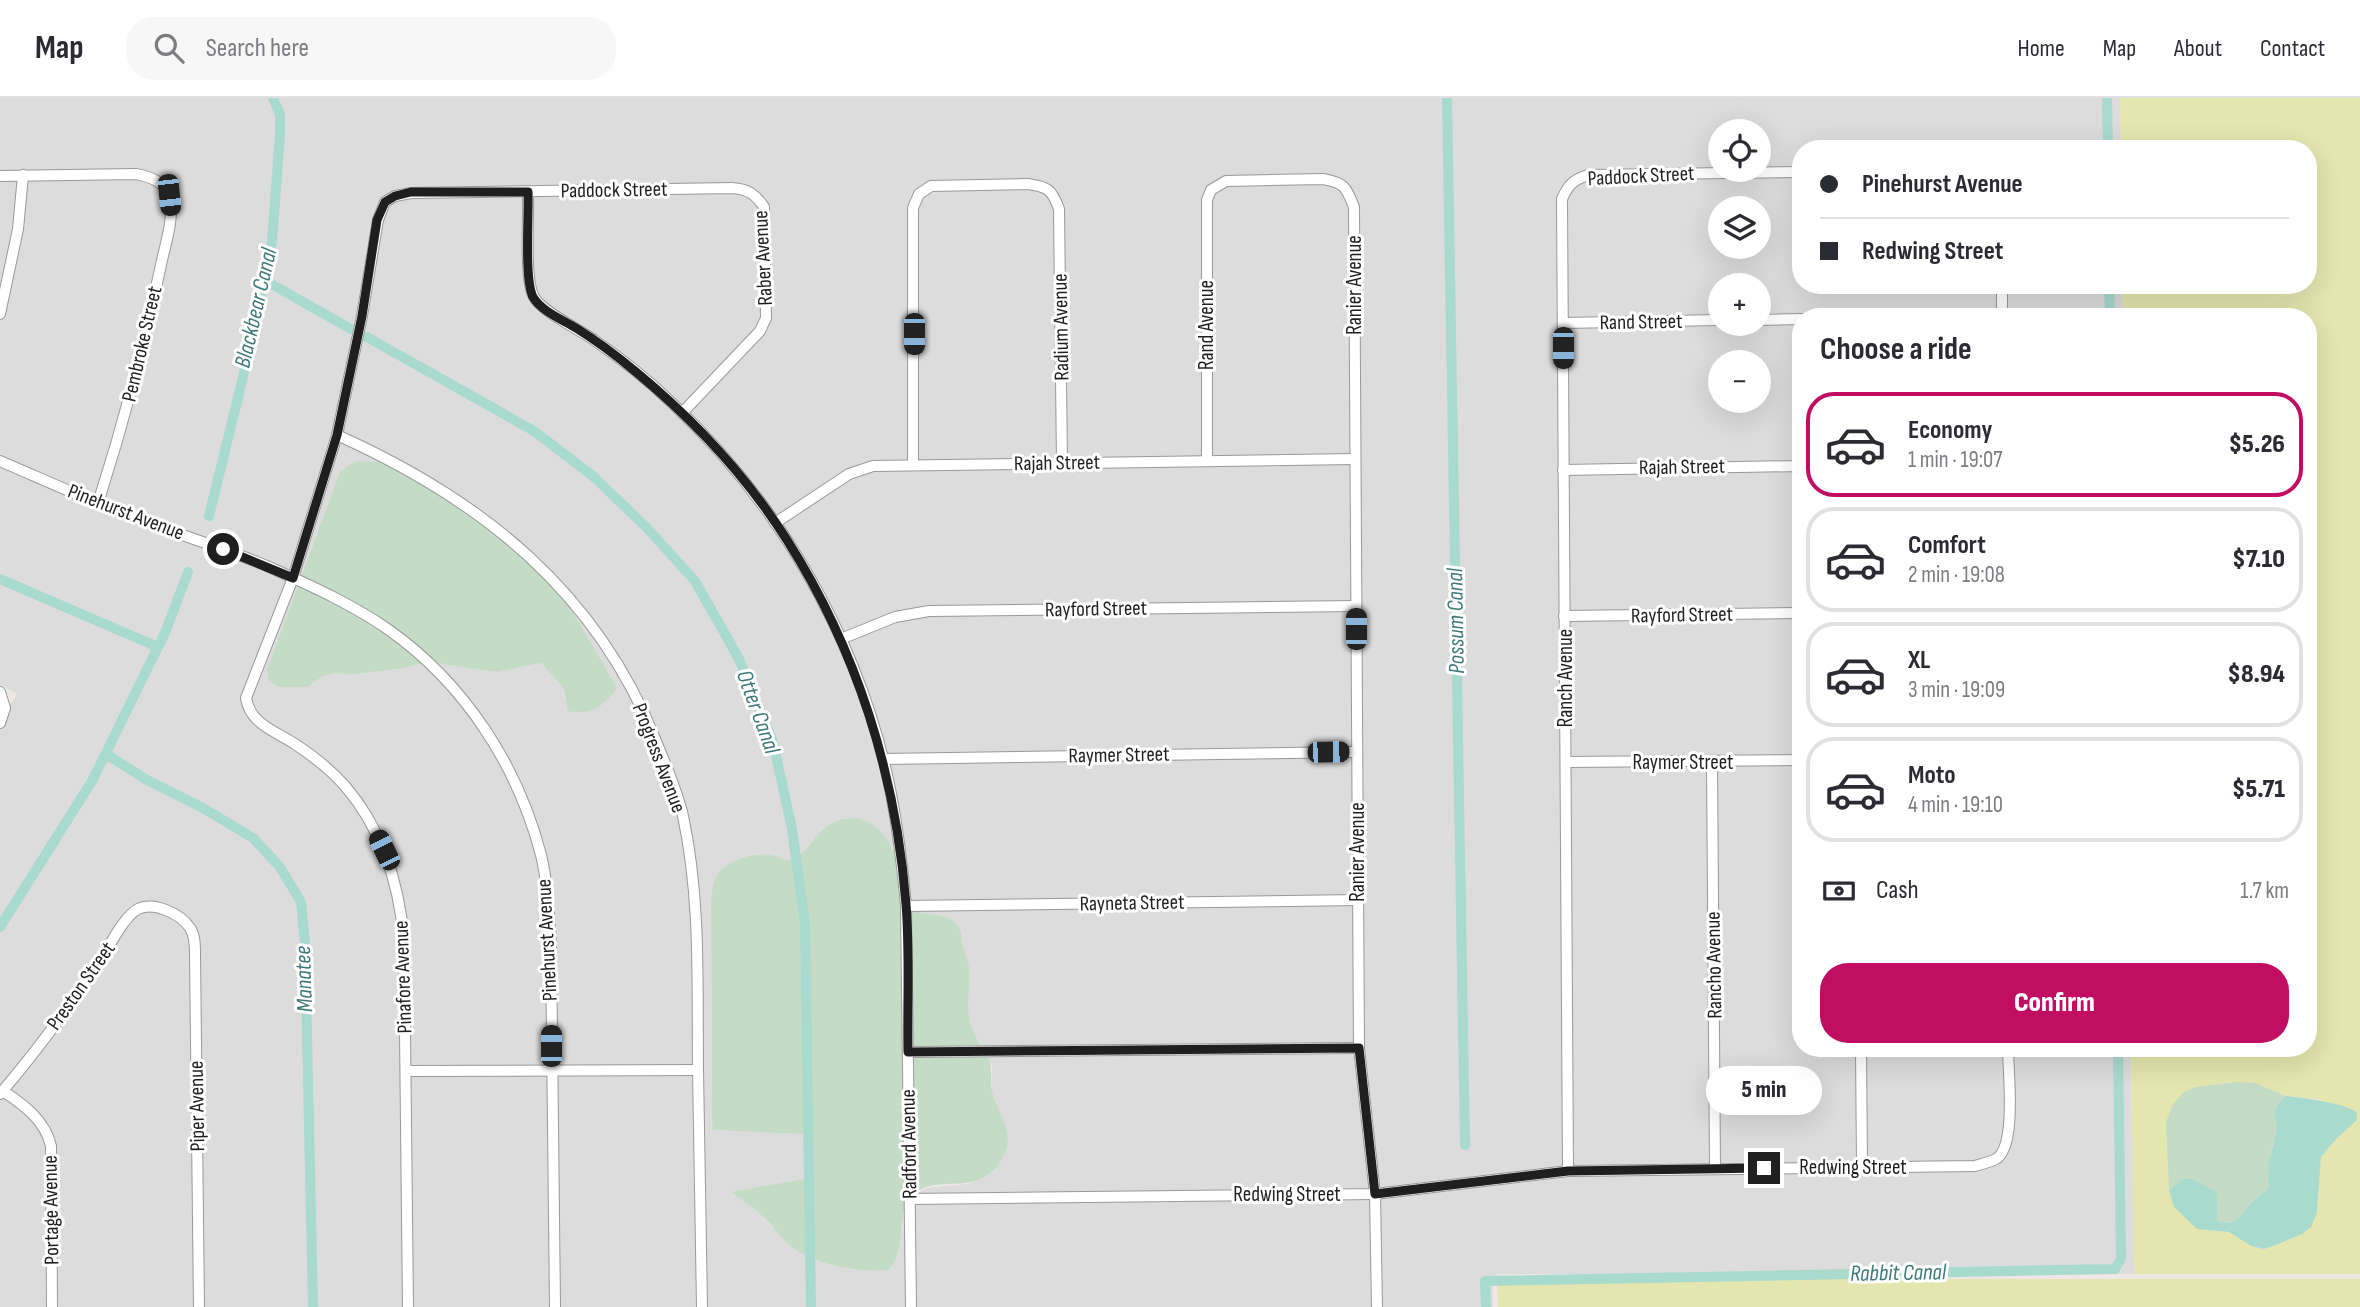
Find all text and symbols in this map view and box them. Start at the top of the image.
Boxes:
search box [126,17,616,80]
text: Map [35,28,84,68]
icon: search [150,29,188,67]
text: Search here [206,33,309,64]
text: Home [2017,34,2065,63]
text: Map [2103,34,2136,63]
text: About [2174,34,2222,63]
text: Contact [2260,34,2325,63]
map controls [1708,119,1771,413]
button: locate [1708,119,1771,182]
street label: Paddock Street [1587,161,1695,191]
text: Pinehurst Avenue [1862,169,2023,200]
car [157,173,182,217]
street label: Paddock Street [560,177,668,203]
button: layers [1708,196,1771,259]
street label: Raber Avenue [748,210,778,306]
street label: Ranier Avenue [1342,235,1367,335]
text: Redwing Street [1862,236,2003,267]
water label: Blackbear Canal [229,245,284,371]
street label: Radium Avenue [1048,273,1074,381]
button: + [1708,273,1771,336]
street label: Rand Avenue [1194,280,1219,370]
street label: Pembroke Street [117,284,167,404]
street label: Rand Street [1599,309,1683,335]
car [904,313,925,355]
car [1553,327,1574,369]
text: Choose a ride [1820,330,1972,369]
button: − [1708,350,1771,413]
icon: car [1824,413,1887,476]
text: Economy [1908,415,1992,446]
text: $5.26 [2229,429,2285,460]
text: 1 min · 19:07 [1908,446,2002,474]
street label: Rajah Street [1014,450,1100,476]
street label: Rajah Street [1639,454,1725,480]
street label: Pinehurst Avenue [64,478,188,546]
icon: car [1824,528,1887,591]
text: Comfort [1908,530,1986,561]
route start [207,533,239,565]
text: $7.10 [2232,544,2285,575]
text: 2 min · 19:08 [1908,561,2005,589]
water label: Possum Canal [1441,567,1471,674]
street label: Rayford Street [1045,596,1147,622]
street label: Rayford Street [1631,602,1733,628]
car [1346,608,1367,650]
street label: Ranch Avenue [1553,629,1578,727]
icon: car [1824,643,1887,706]
text: XL [1908,645,1930,676]
text: $8.94 [2227,659,2285,690]
water label: Otter Canal [730,666,786,758]
text: 3 min · 19:09 [1908,676,2005,704]
street label: Progress Avenue [627,700,691,816]
car [1307,741,1350,763]
street label: Raymer Street [1068,742,1170,768]
street label: Raymer Street [1632,750,1734,775]
icon: car [1824,758,1887,821]
text: Moto [1908,760,1956,791]
text: $5.71 [2232,774,2285,805]
text: 4 min · 19:10 [1908,791,2003,819]
street label: Ranier Avenue [1345,802,1370,902]
car [366,827,403,873]
icon: cash [1820,872,1858,910]
text: Cash [1876,875,1919,906]
text: 1.7 km [2240,877,2289,905]
street label: Pinehurst Avenue [531,878,563,1002]
street label: Rayneta Street [1079,890,1185,916]
street label: Rancho Avenue [1701,911,1727,1019]
street label: Pinafore Avenue [389,920,417,1034]
street label: Preston Street [41,937,121,1035]
water label: Manatee [289,945,319,1013]
button: Confirm [1820,963,2289,1043]
car [541,1025,562,1067]
street label: Piper Avenue [184,1060,210,1152]
callout: 5 min [1706,1066,1822,1116]
text: 5 min [1742,1076,1786,1104]
street label: Radford Avenue [896,1089,922,1199]
route end [1748,1152,1780,1184]
street label: Portage Avenue [38,1155,64,1265]
street label: Redwing Street [1799,1155,1907,1180]
street label: Redwing Street [1233,1182,1341,1207]
water label: Rabbit Canal [1850,1258,1947,1288]

